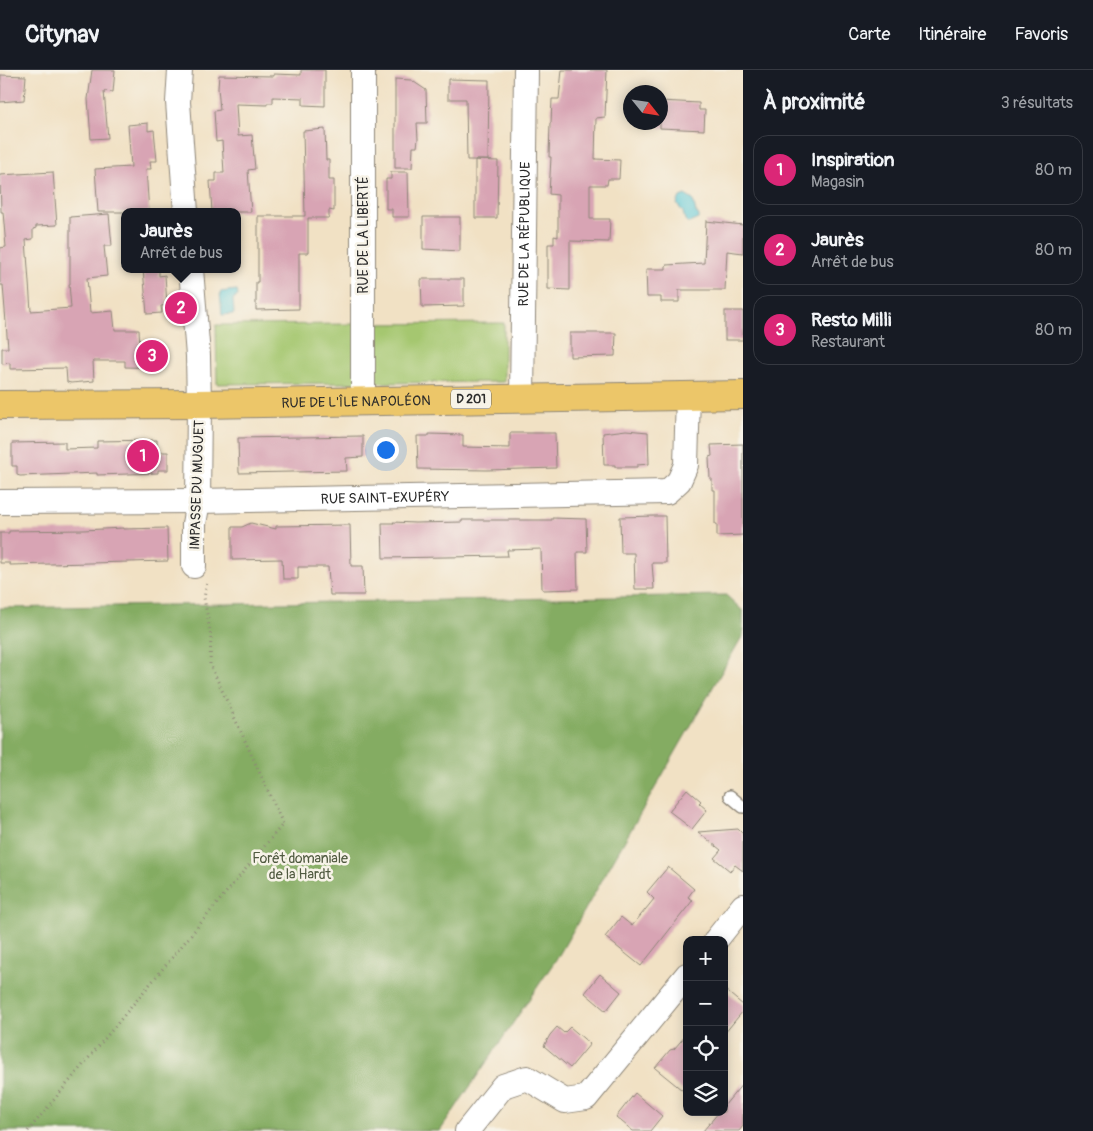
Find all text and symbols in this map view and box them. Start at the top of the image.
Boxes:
text: Citynav [25,20,100,49]
text: Carte [848,23,890,46]
text: Itinéraire [918,23,986,46]
text: Favoris [1014,23,1068,46]
north arrow [623,85,668,130]
text: À proximité [763,89,866,116]
text: 3 résultats [1001,93,1073,113]
text: Inspiration [811,148,894,172]
text: 1 [777,160,783,180]
text: 80 m [1035,160,1072,180]
street label: RUE DE LA RÉPUBLIQUE [515,162,533,306]
text: Magasin [811,172,864,192]
street label: RUE DE LA LIBERTÉ [354,176,372,294]
popup [121,208,241,273]
text: Jaurès [140,219,192,243]
text: Jaurès [811,228,864,252]
text: 2 [776,240,784,260]
text: 80 m [1035,240,1072,260]
text: Arrêt de bus [140,243,222,263]
text: Arrêt de bus [811,252,894,272]
pin: 2 [165,289,197,327]
text: Resto Milli [811,308,891,332]
text: 3 [776,320,784,340]
text: 80 m [1035,320,1072,340]
text: Restaurant [811,332,885,352]
pin: 3 [136,337,168,375]
road number: D 201 [451,390,491,408]
street label: RUE DE L'ÎLE NAPOLÉON [281,391,431,411]
street label: IMPASSE DU MUGUET [186,420,208,550]
pin: 1 [127,437,159,475]
your location [373,437,399,463]
street label: RUE SAINT-EXUPÉRY [321,487,449,507]
park label: Forêt domaniale de la Hardt [252,850,348,883]
map controls [683,936,728,1116]
button: + [683,936,728,981]
button: − [683,981,728,1026]
button: locate [683,1026,728,1071]
button: layers [683,1071,728,1116]

